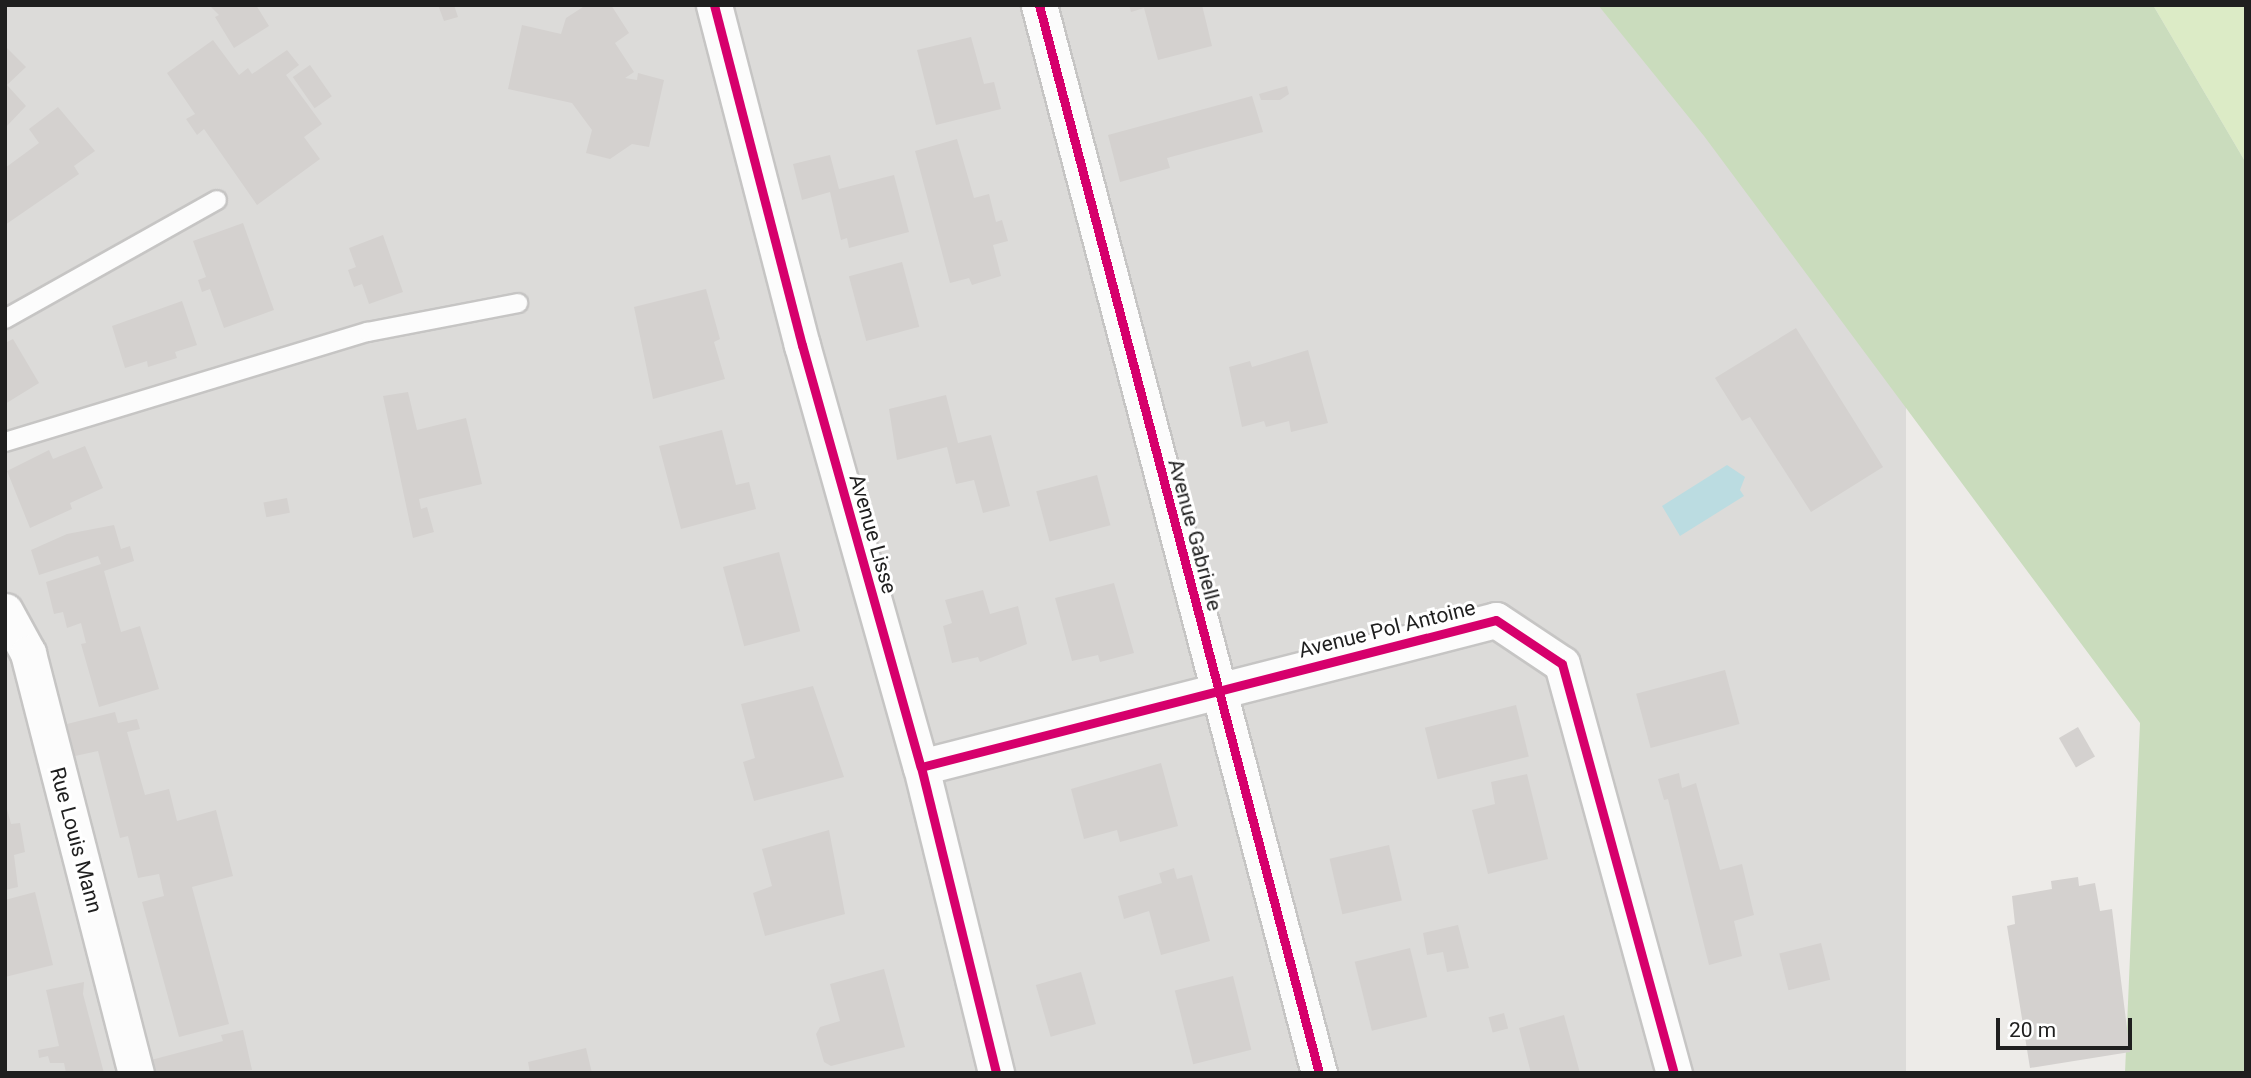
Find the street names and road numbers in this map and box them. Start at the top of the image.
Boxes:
street label: Avenue Gabrielle [1163,456,1227,614]
street label: Avenue Lisse [844,471,902,597]
street label: Avenue Pol Antoine [1296,595,1478,663]
street label: Rue Louis Mann [44,764,108,916]

